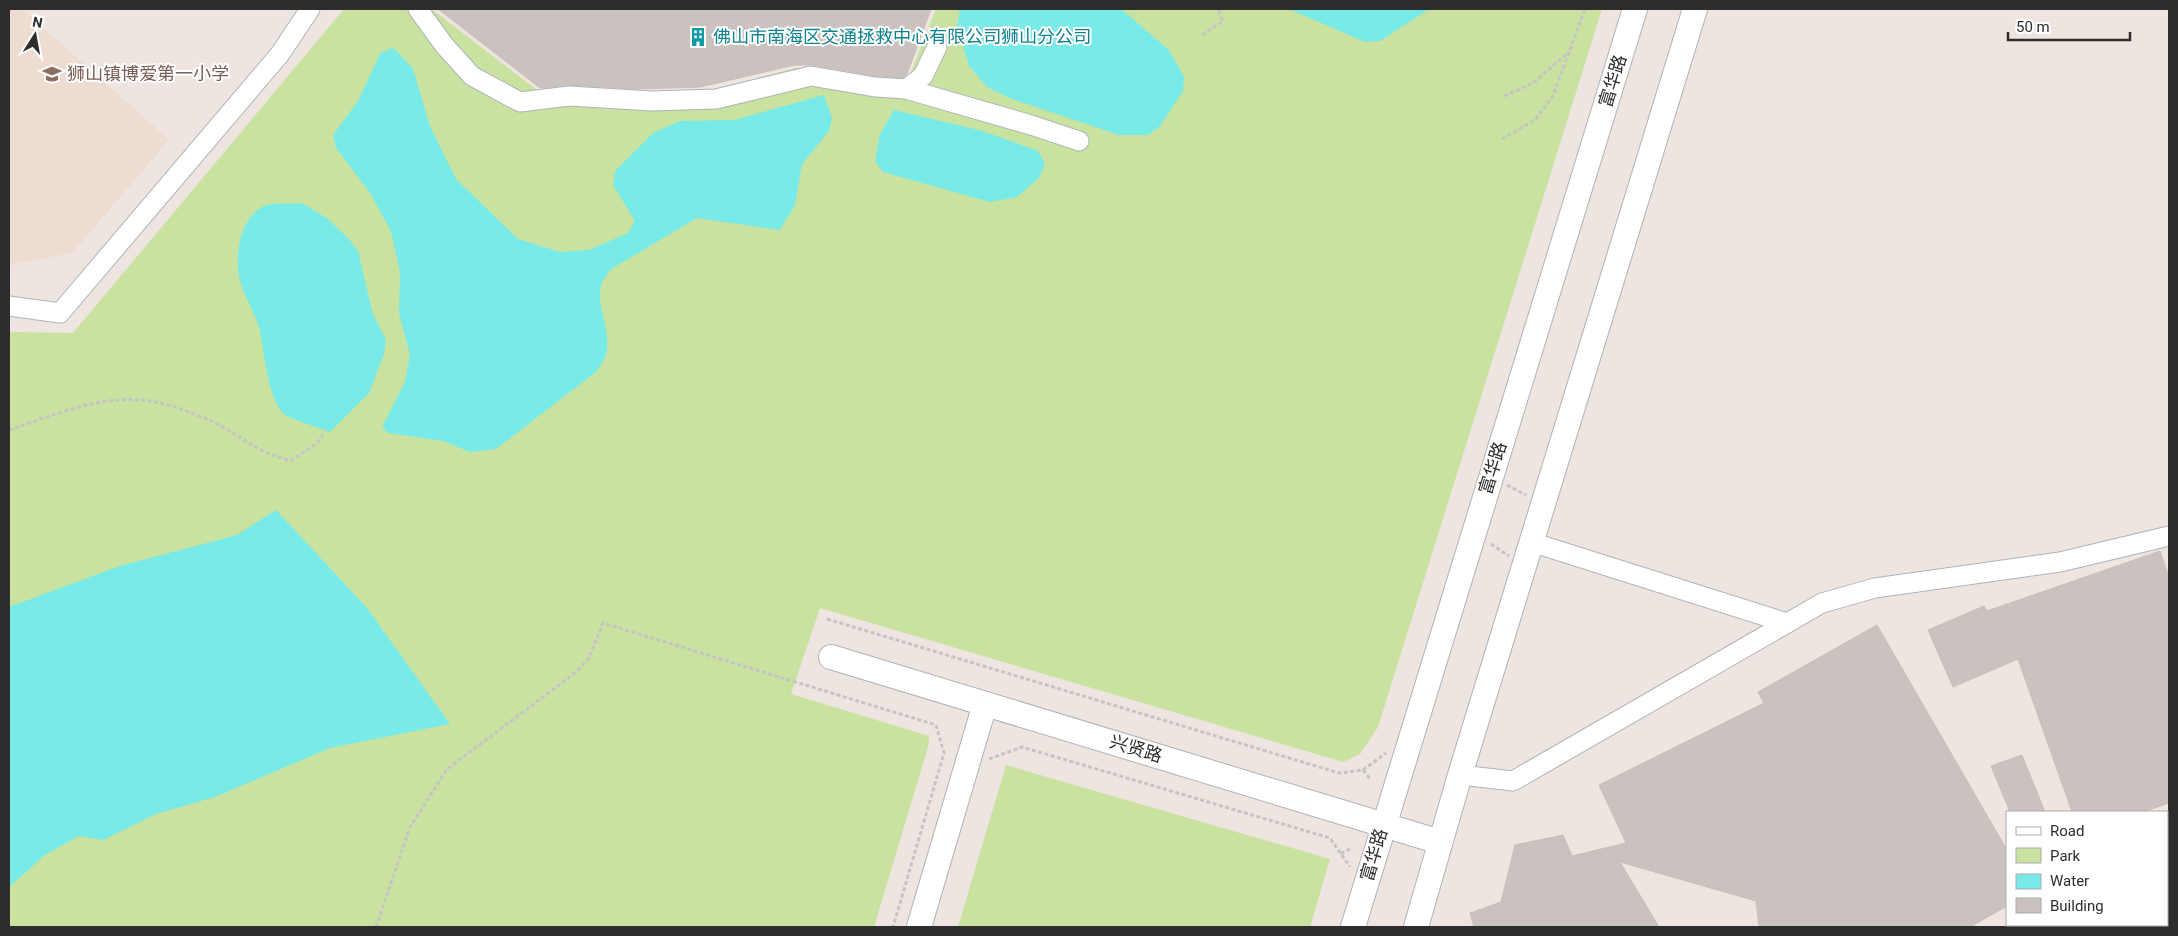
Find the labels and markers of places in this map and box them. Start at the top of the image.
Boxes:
building icon: 佛山市南海区交通拯救中心有限公司狮山分公司 [687,26,709,48]
place label: 佛山市南海区交通拯救中心有限公司狮山分公司 [713,26,1091,47]
school or university icon: 狮山镇博爱第一小学 [41,63,63,85]
place label: 狮山镇博爱第一小学 [67,63,229,84]

